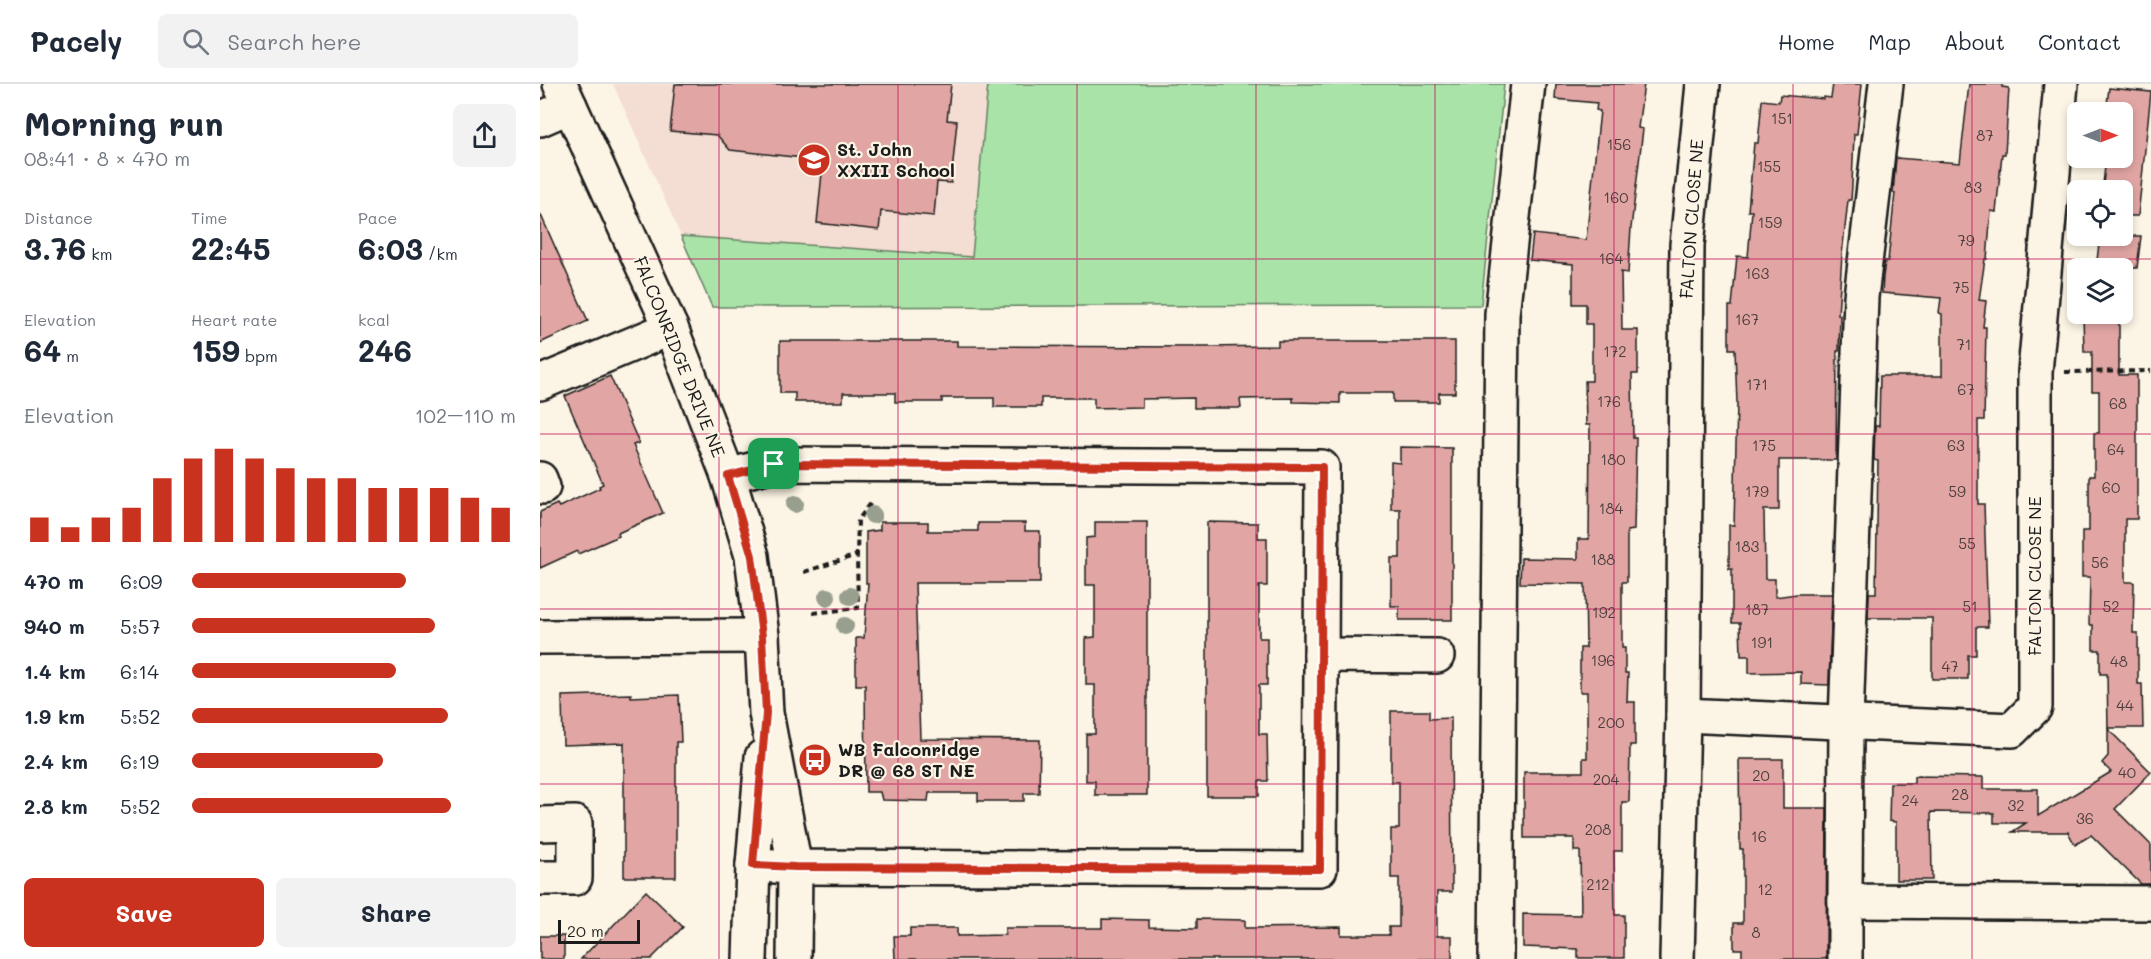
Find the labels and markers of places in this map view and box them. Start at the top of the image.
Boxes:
place label: St. John XXIII School [837,137,955,182]
school or university icon: St. John XXIII School [796,142,832,178]
pin [748,438,799,489]
place label: WB Falconridge DR @ 68 ST NE [838,737,980,782]
bus stop icon: WB Falconridge DR @ 68 ST NE [797,742,833,778]

